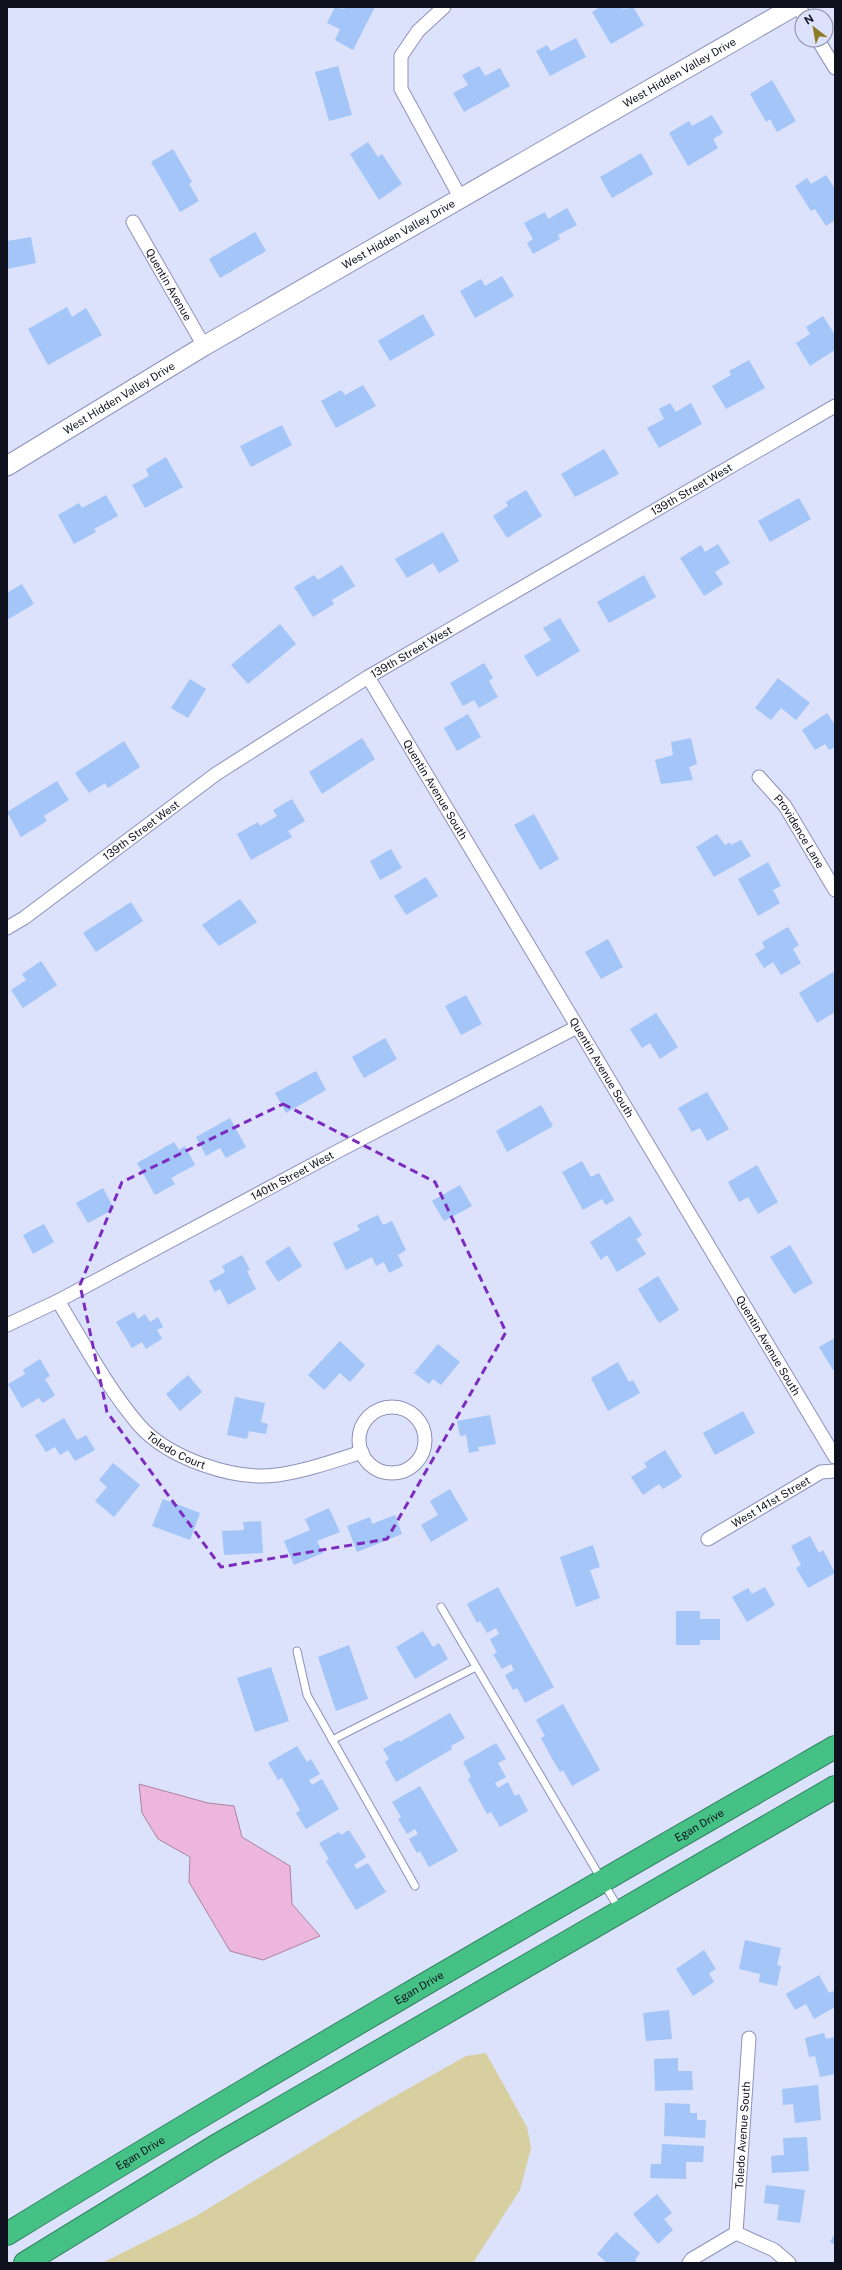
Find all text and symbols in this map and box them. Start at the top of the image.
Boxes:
north arrow [794,8,834,48]
text: N [802,12,816,27]
street label: West Hidden Valley Drive [621,35,738,110]
street label: West Hidden Valley Drive [340,197,457,271]
street label: Quentin Avenue [143,246,194,323]
street label: West Hidden Valley Drive [61,359,177,436]
street label: 139th Street West [649,461,734,518]
street label: 139th Street West [368,624,454,680]
street label: Quentin Avenue South [401,737,470,841]
street label: Providence Lane [772,792,827,870]
street label: 139th Street West [101,798,181,863]
street label: Quentin Avenue South [567,1015,636,1119]
street label: 140th Street West [249,1149,336,1203]
street label: Quentin Avenue South [734,1293,803,1397]
street label: Toledo Court [144,1430,207,1471]
street label: West 141st Street [729,1474,812,1530]
street label: Egan Drive [672,1806,726,1844]
street label: Egan Drive [392,1969,446,2007]
street label: Toledo Avenue South [733,2081,752,2189]
street label: Egan Drive [114,2134,167,2172]

